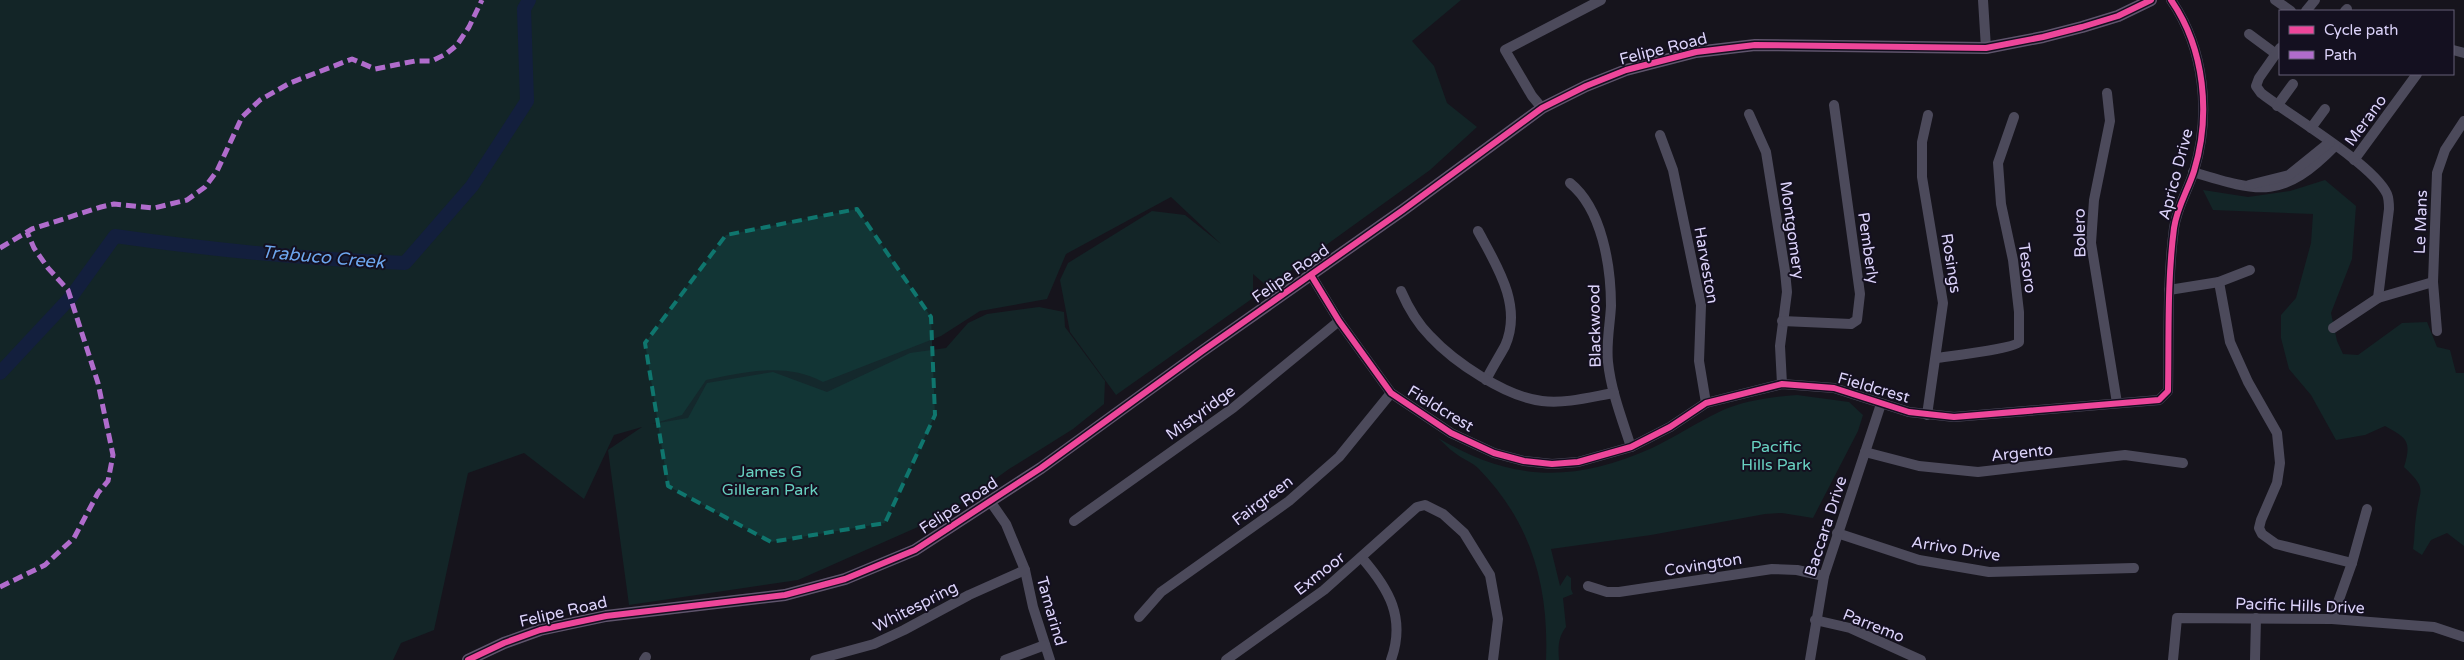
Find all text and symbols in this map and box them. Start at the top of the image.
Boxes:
legend [2279,10,2454,75]
text: Cycle path [2324,21,2398,39]
street label: Felipe Road [1617,28,1709,70]
text: Path [2324,46,2357,64]
street label: Merano [2340,91,2391,150]
street label: Aprico Drive [2154,126,2198,222]
street label: Montgomery [1775,180,1809,281]
street label: Le Mans [2410,190,2432,255]
street label: Bolero [2070,208,2090,258]
street label: Pemberly [1853,211,1883,286]
street label: Harveston [1689,225,1723,305]
street label: Rosings [1936,232,1966,295]
street label: Felipe Road [1248,240,1333,308]
water label: Trabuco Creek [260,241,387,273]
street label: Tesoro [2014,242,2040,295]
street label: Blackwood [1584,284,1606,368]
street label: Fieldcrest [1835,368,1912,408]
street label: Mistyridge [1162,381,1239,445]
street label: Fieldcrest [1404,381,1477,436]
park label: Pacific Hills Park [1741,437,1811,475]
street label: Argento [1990,440,2054,466]
park label: James G Gilleran Park [722,462,818,500]
street label: Fairgreen [1228,471,1297,530]
street label: Felipe Road [916,473,1002,539]
street label: Baccara Drive [1800,473,1852,579]
street label: Arrivo Drive [1910,532,2002,566]
street label: Exmoor [1290,547,1350,600]
street label: Covington [1663,549,1743,581]
street label: Tamarind [1032,574,1070,648]
street label: Whitespring [870,577,961,637]
street label: Felipe Road [517,592,609,632]
street label: Pacific Hills Drive [2235,594,2365,618]
street label: Parremo [1840,605,1907,647]

